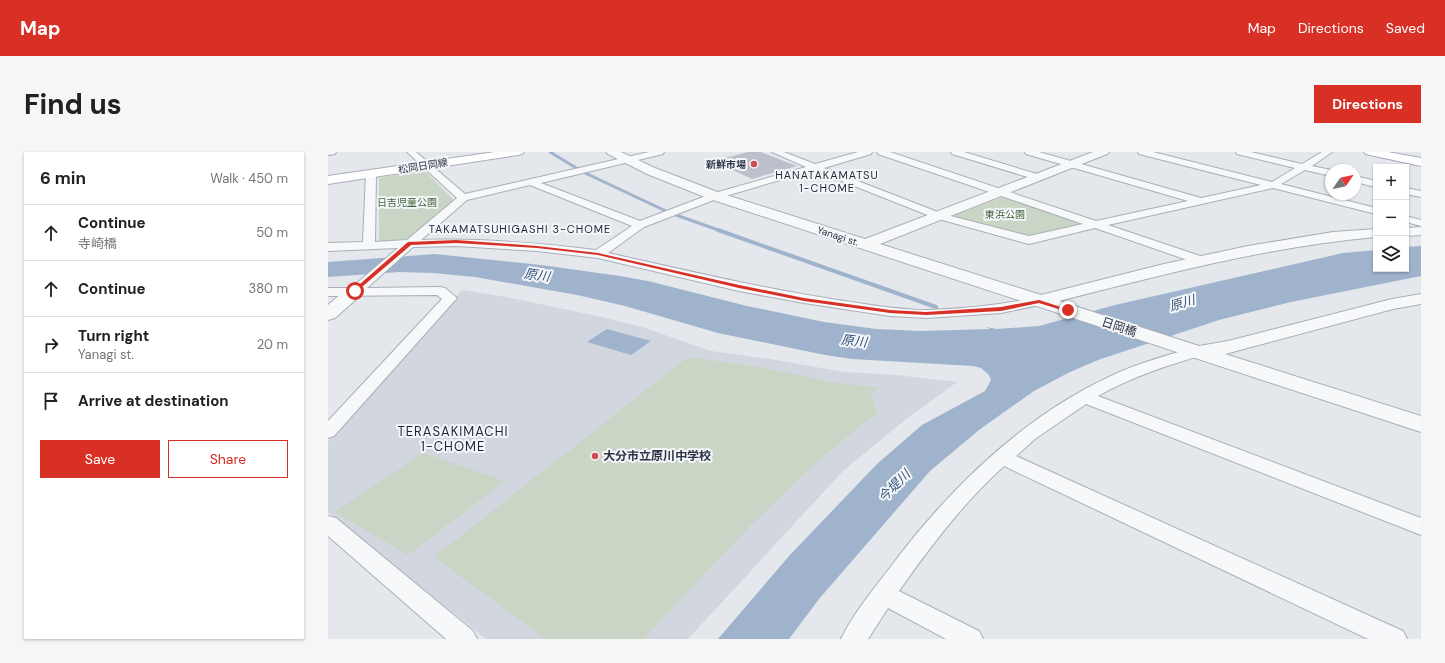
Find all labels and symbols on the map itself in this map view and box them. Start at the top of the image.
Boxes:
street label: 松岡日岡線 [397,156,449,176]
place label: 新鮮市場 [706,158,746,171]
marker: 新鮮市場 [749,159,759,169]
north arrow [1325,164,1361,200]
district label: HANATAKAMATSU 1-CHOME [775,168,879,195]
park label: 日吉児童公園 [377,196,437,209]
park label: 東浜公園 [985,208,1025,221]
district label: TAKAMATSUHIGASHI 3-CHOME [429,222,611,236]
street label: Yanagi st. [816,223,860,249]
water label: 原川 [523,265,553,286]
route start [346,282,364,300]
water label: 原川 [1167,291,1199,315]
route end [1059,301,1077,319]
street label: 日岡橋 [1099,314,1139,340]
water label: 原川 [840,331,870,351]
district label: TERASAKIMACHI 1-CHOME [397,423,509,455]
place label: 大分市立原川中学校 [603,448,711,464]
marker: 大分市立原川中学校 [590,451,600,461]
water label: 今堤川 [874,465,915,506]

